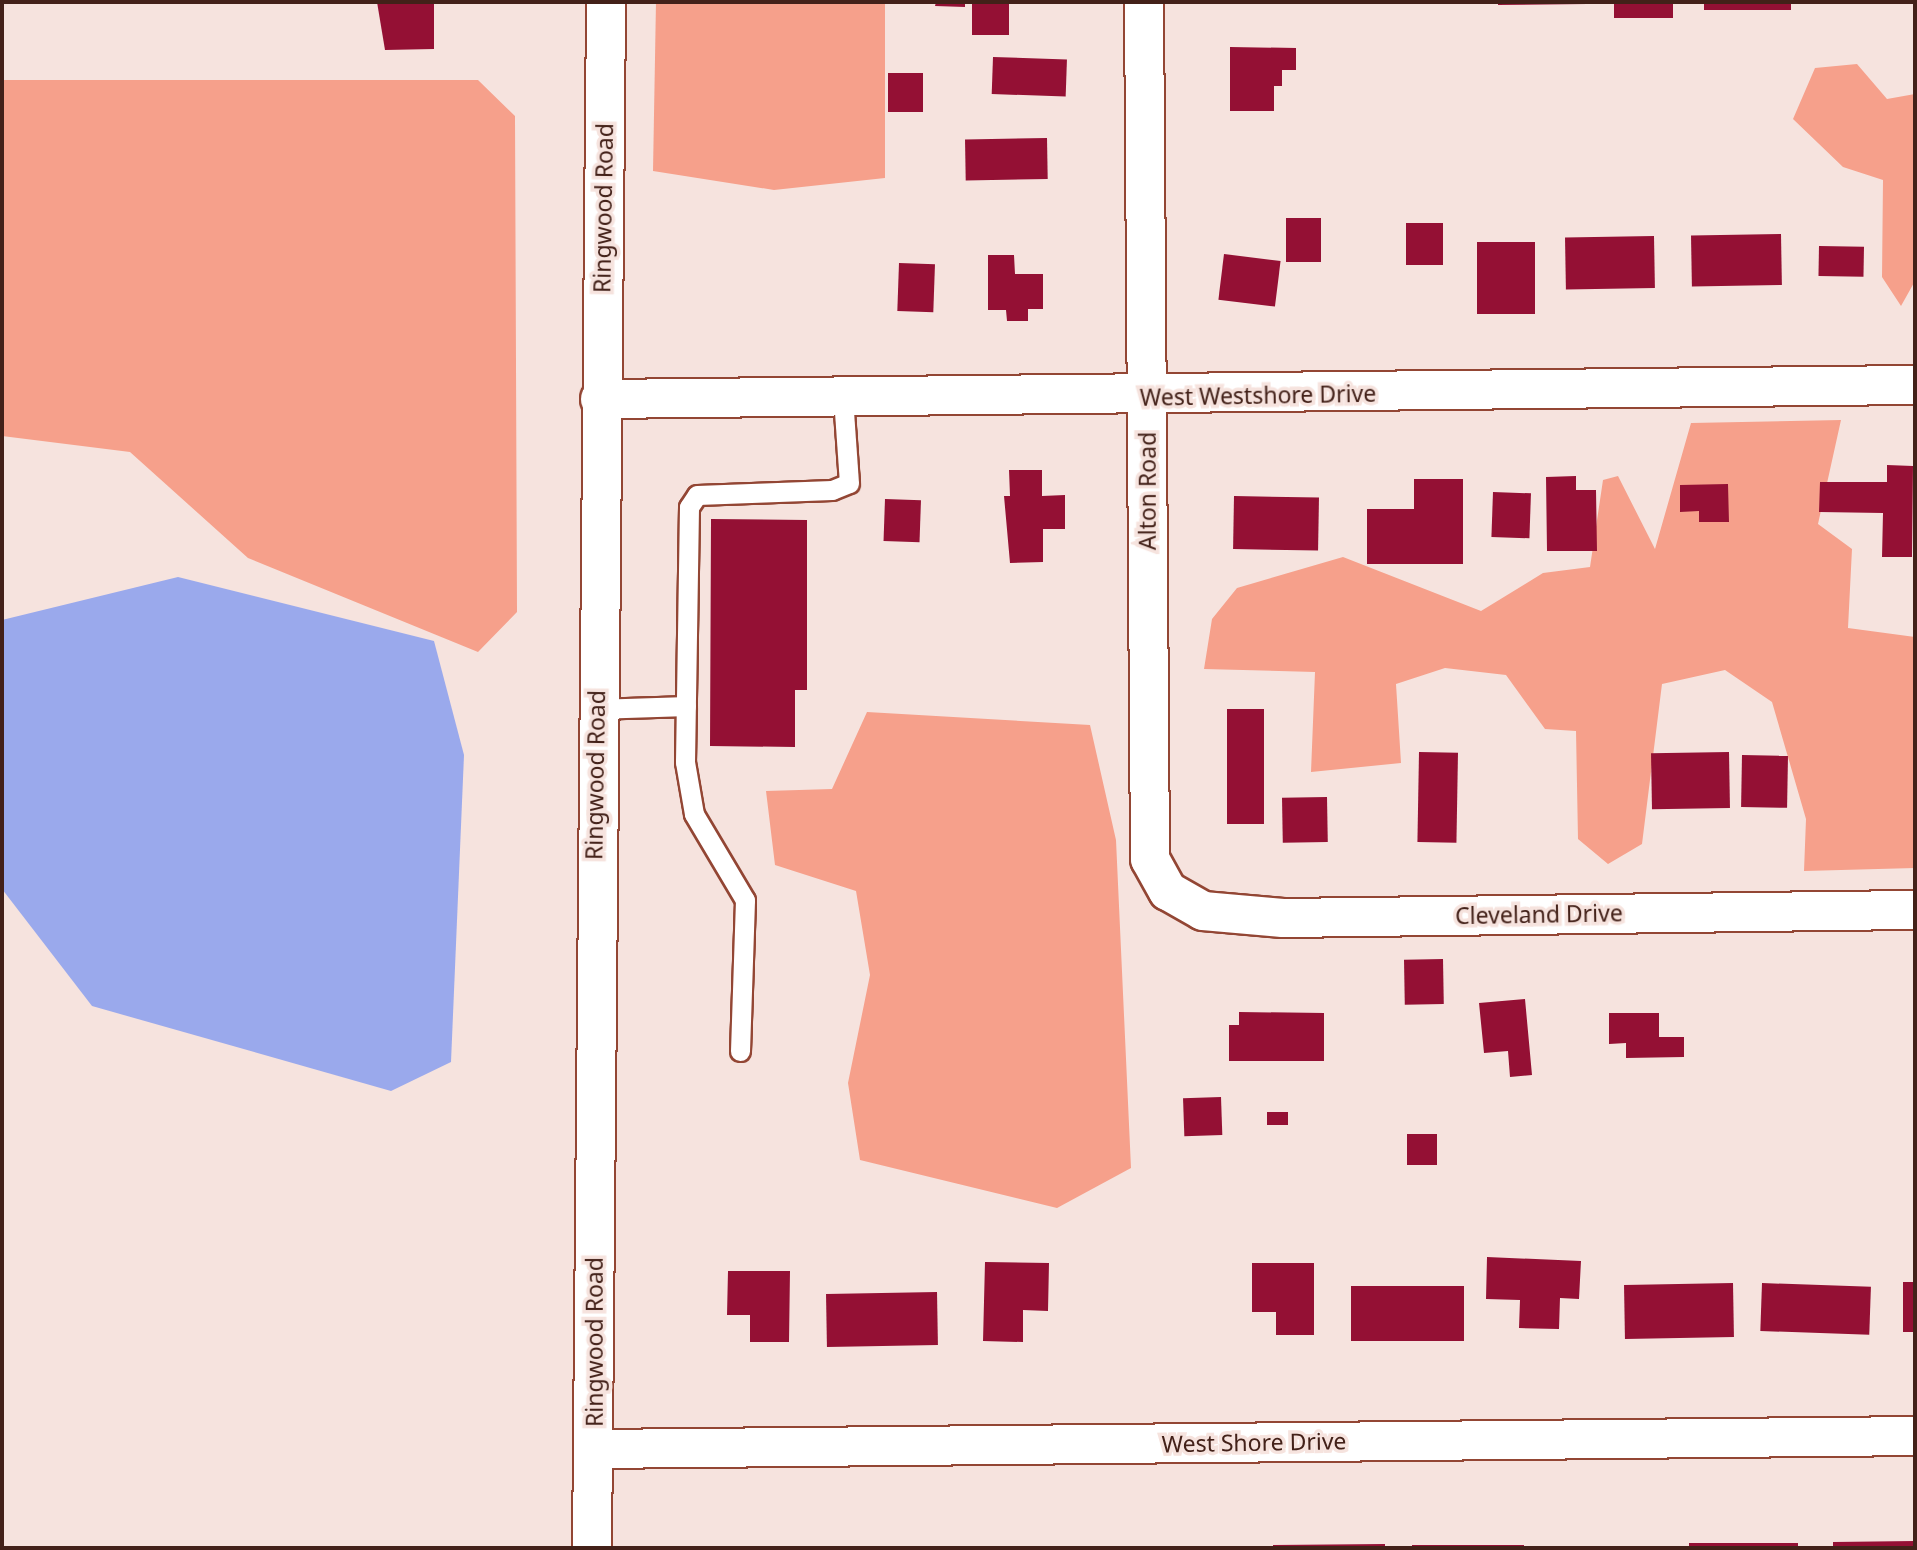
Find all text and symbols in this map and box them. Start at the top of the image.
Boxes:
street label: Ringwood Road [588,123,618,293]
street label: West Westshore Drive [1140,379,1376,411]
street label: Alton Road [1133,432,1161,550]
street label: Ringwood Road [580,690,610,860]
street label: Cleveland Drive [1455,899,1623,929]
street label: Ringwood Road [580,1257,608,1427]
street label: West Shore Drive [1161,1427,1347,1457]

